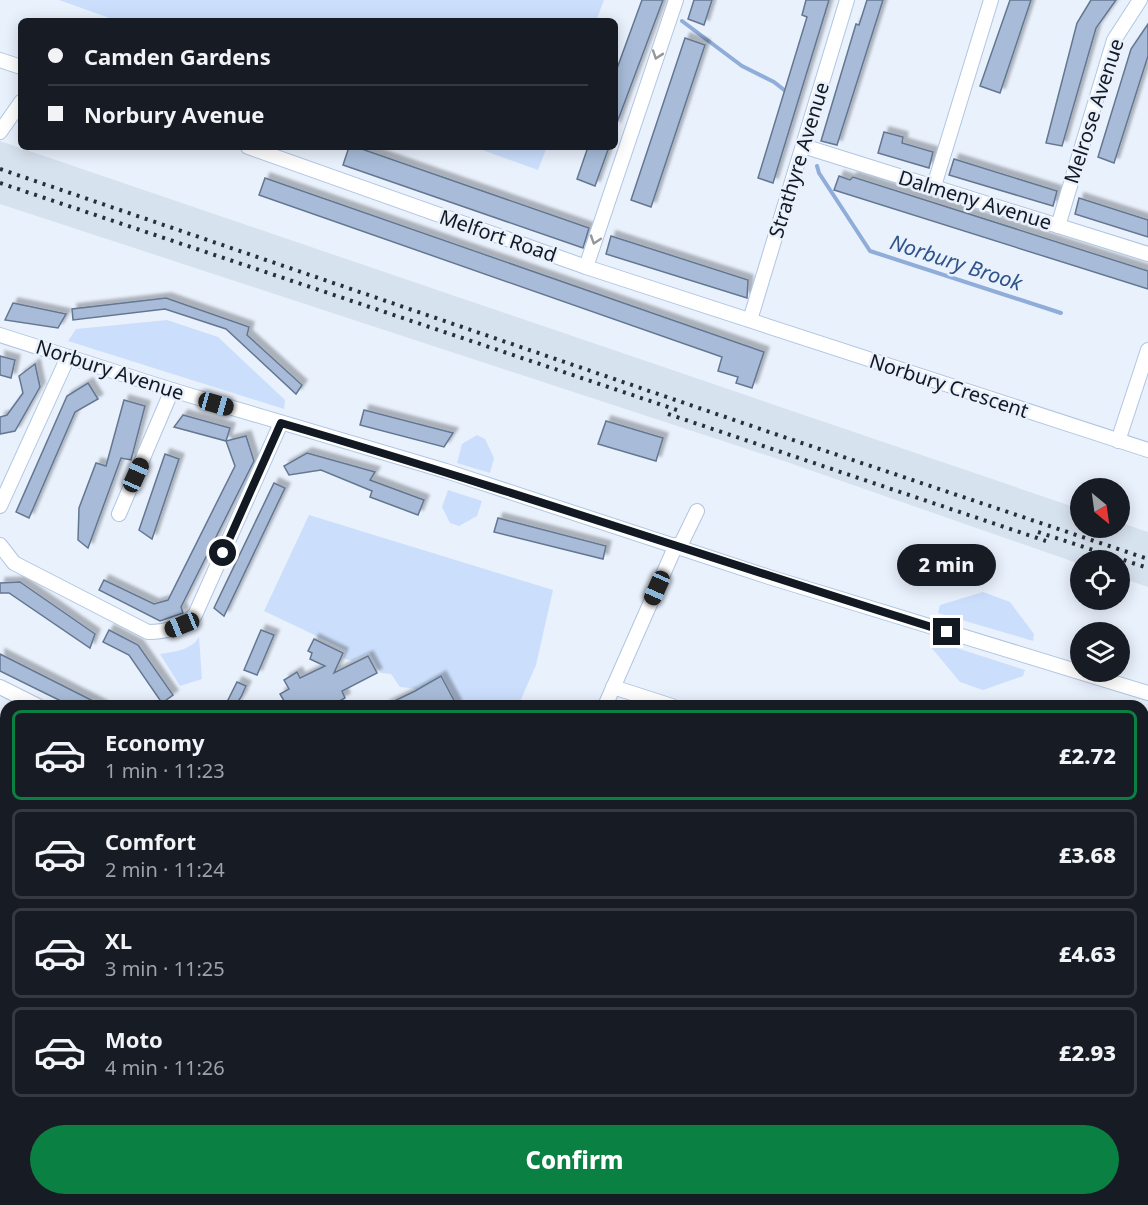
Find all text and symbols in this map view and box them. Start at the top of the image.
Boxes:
street label: Melrose Avenue [1057,35,1130,187]
text: Camden Gardens [84,41,271,71]
one-way arrow [651,49,664,60]
street label: Strathyre Avenue [762,79,835,241]
text: Norbury Avenue [84,99,264,129]
street label: Dalmeny Avenue [895,163,1055,236]
street label: Melfort Road [436,203,560,268]
water label: Norbury Brook [887,227,1028,297]
one-way arrow [590,234,602,245]
street label: Norbury Avenue [33,333,188,406]
street label: Norbury Crescent [866,347,1032,424]
car [196,390,236,418]
car [120,455,152,495]
north arrow [1070,478,1130,538]
map controls [1070,478,1130,682]
route start [209,539,236,566]
callout: 2 min [898,545,996,587]
button: locate [1070,550,1130,610]
text: 2 min [919,551,974,578]
car [641,568,673,608]
car [162,610,202,640]
route end [933,618,960,645]
button: layers [1070,622,1130,682]
text: Economy [105,727,204,757]
icon: car [33,728,87,782]
text: £2.72 [1059,740,1116,770]
text: 1 min · 11:23 [105,757,225,784]
text: Comfort [105,826,196,856]
icon: car [33,827,87,881]
text: £3.68 [1059,839,1116,869]
text: 2 min · 11:24 [105,856,225,883]
text: XL [105,925,132,955]
icon: car [33,926,87,980]
text: £4.63 [1059,938,1116,968]
text: 3 min · 11:25 [105,955,225,982]
text: Moto [105,1024,163,1054]
icon: car [33,1025,87,1079]
text: £2.93 [1059,1037,1116,1067]
text: 4 min · 11:26 [105,1054,225,1081]
button: Confirm [30,1125,1119,1194]

